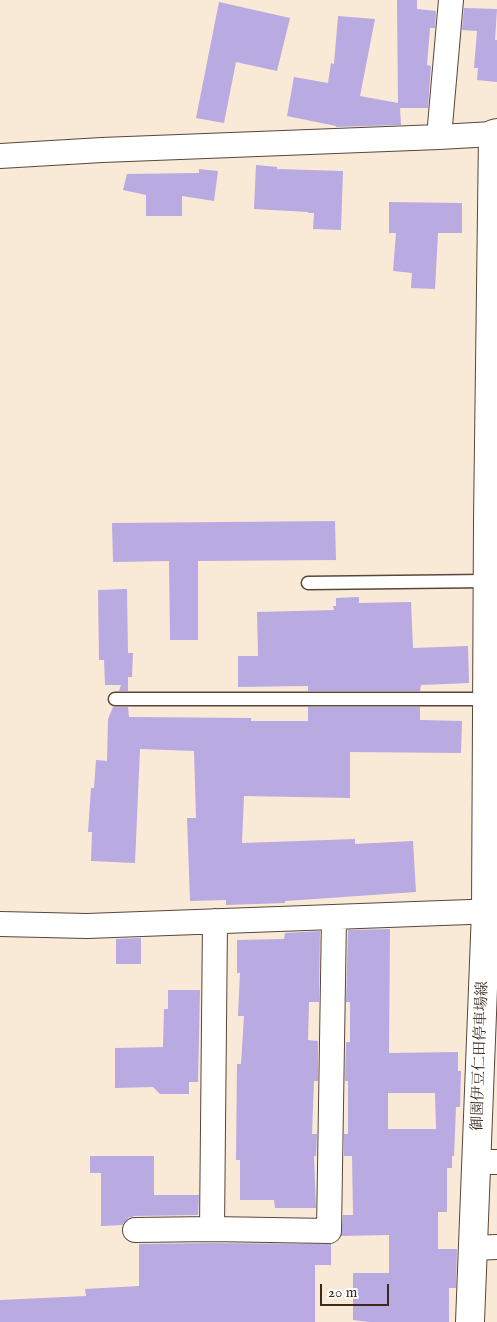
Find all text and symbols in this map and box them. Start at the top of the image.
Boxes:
street label: 御園伊豆仁田停車場線 [469,981,493,1131]
scale bar [322,1274,391,1306]
text: 20 m [328,1283,357,1302]

